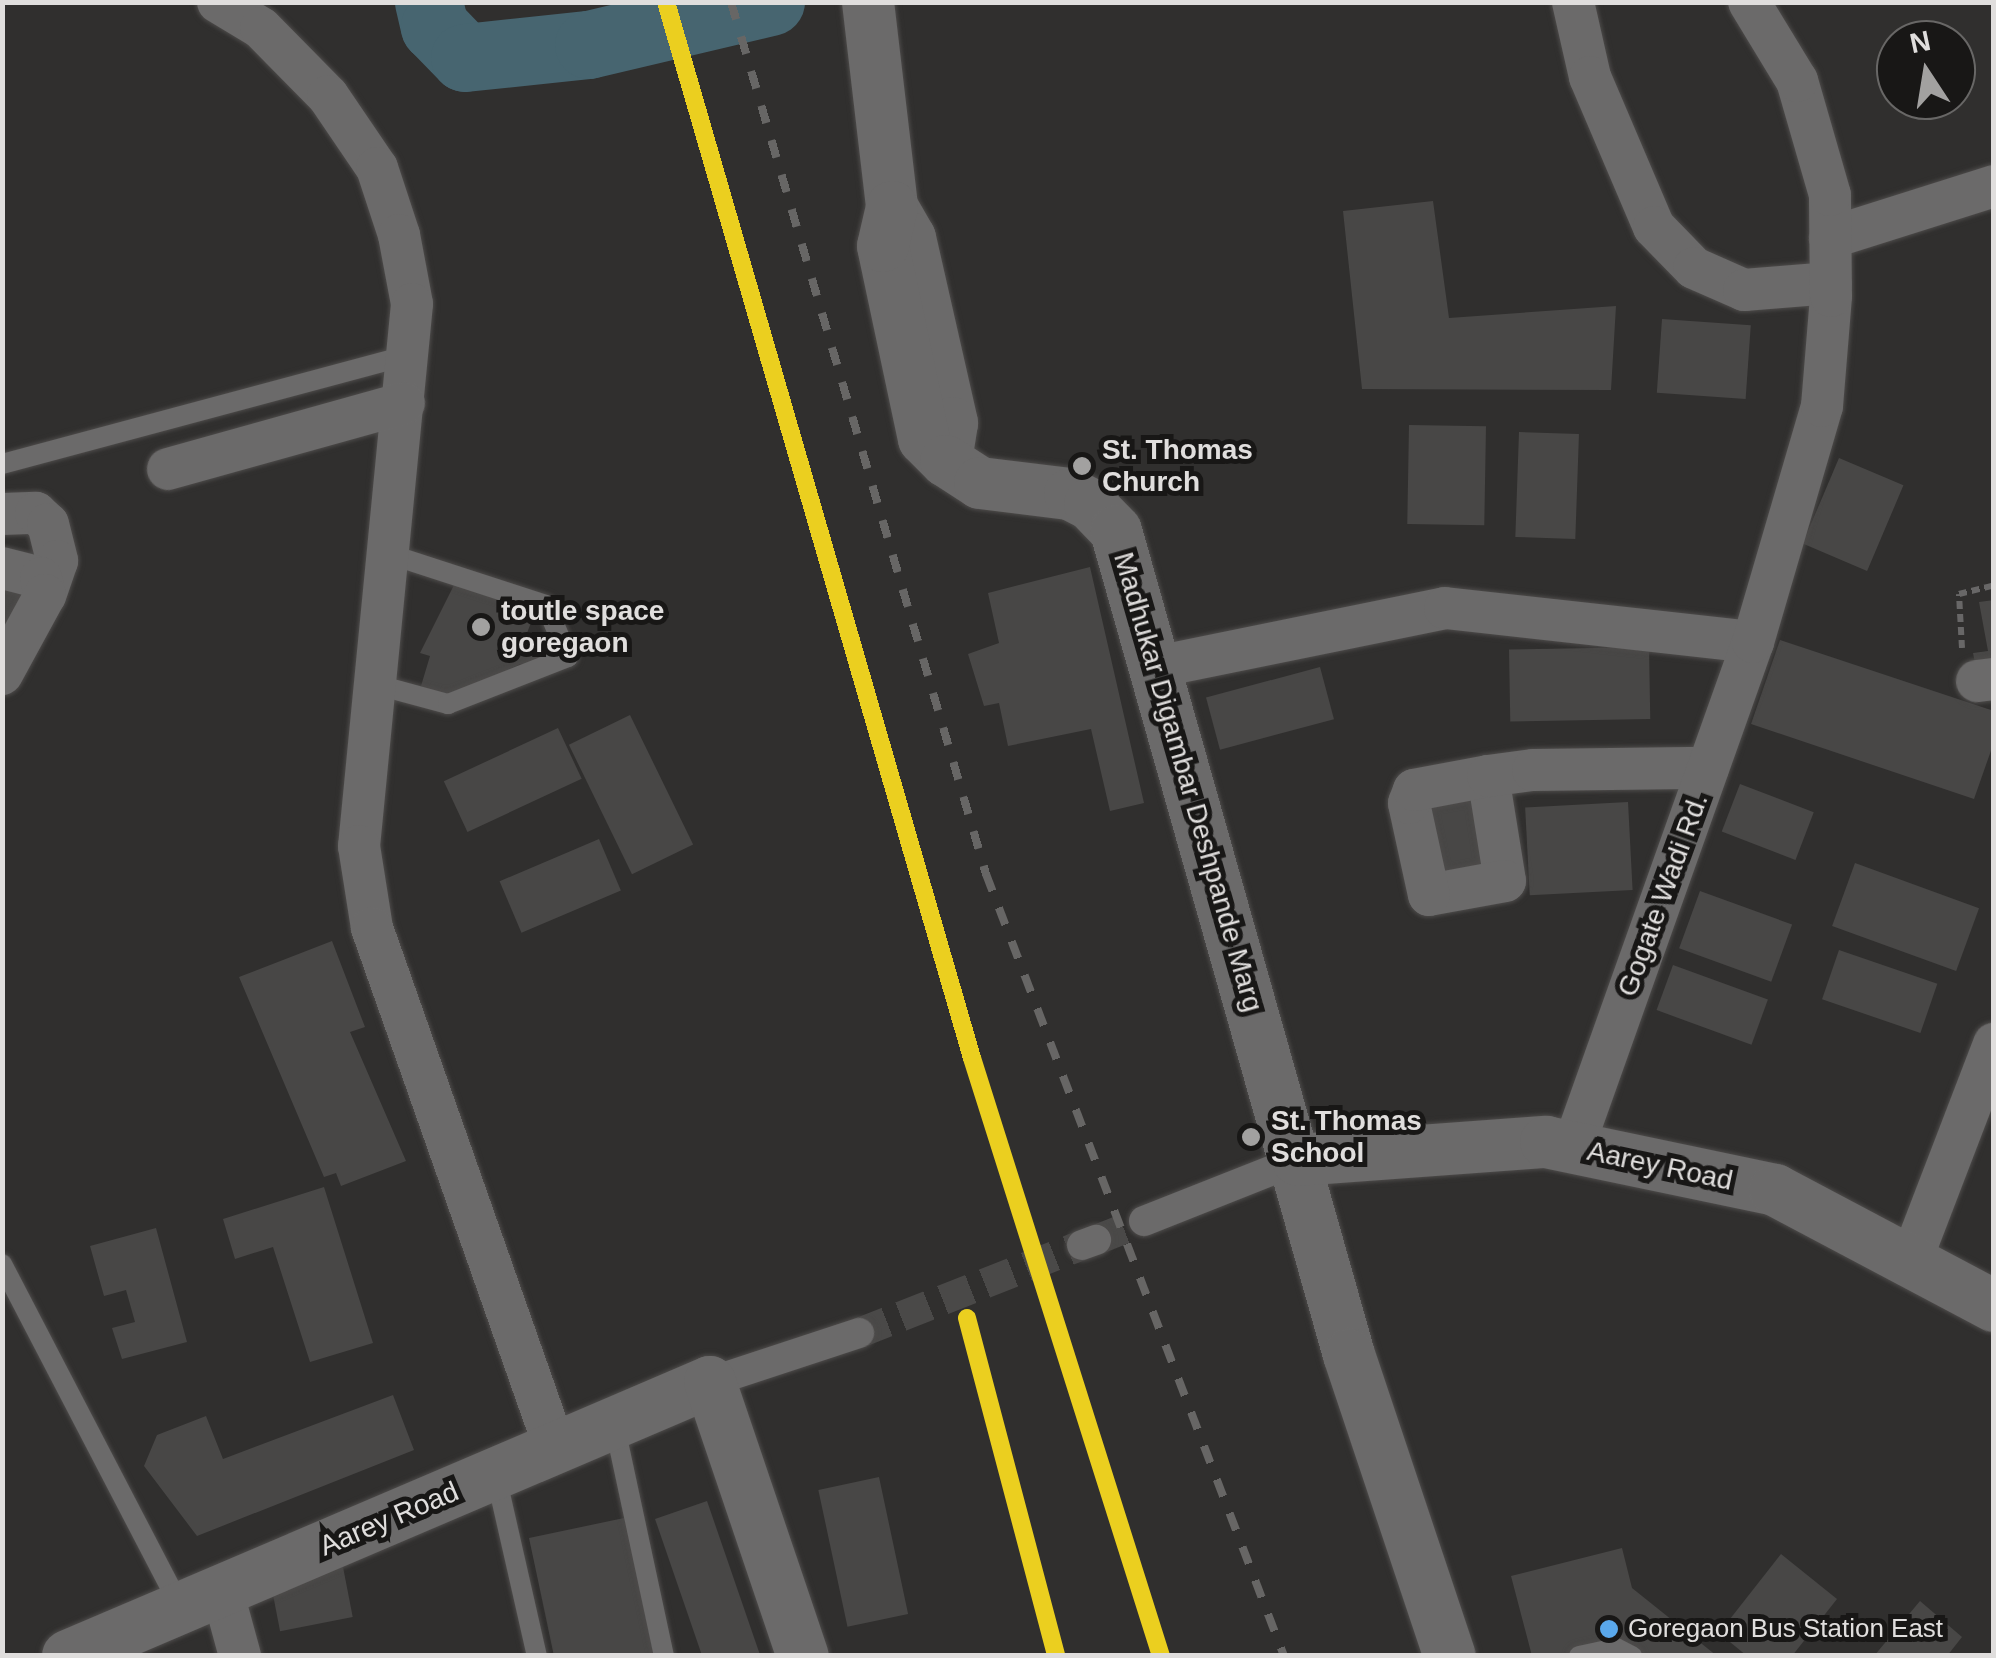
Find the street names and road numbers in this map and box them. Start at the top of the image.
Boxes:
street label: Madhukar Digambar Deshpande Marg [1106,548,1270,1016]
street label: Gogate Wadi Rd. [1611,789,1715,1001]
street label: Aarey Road [1584,1134,1736,1198]
street label: Aarey Road [314,1475,464,1563]

